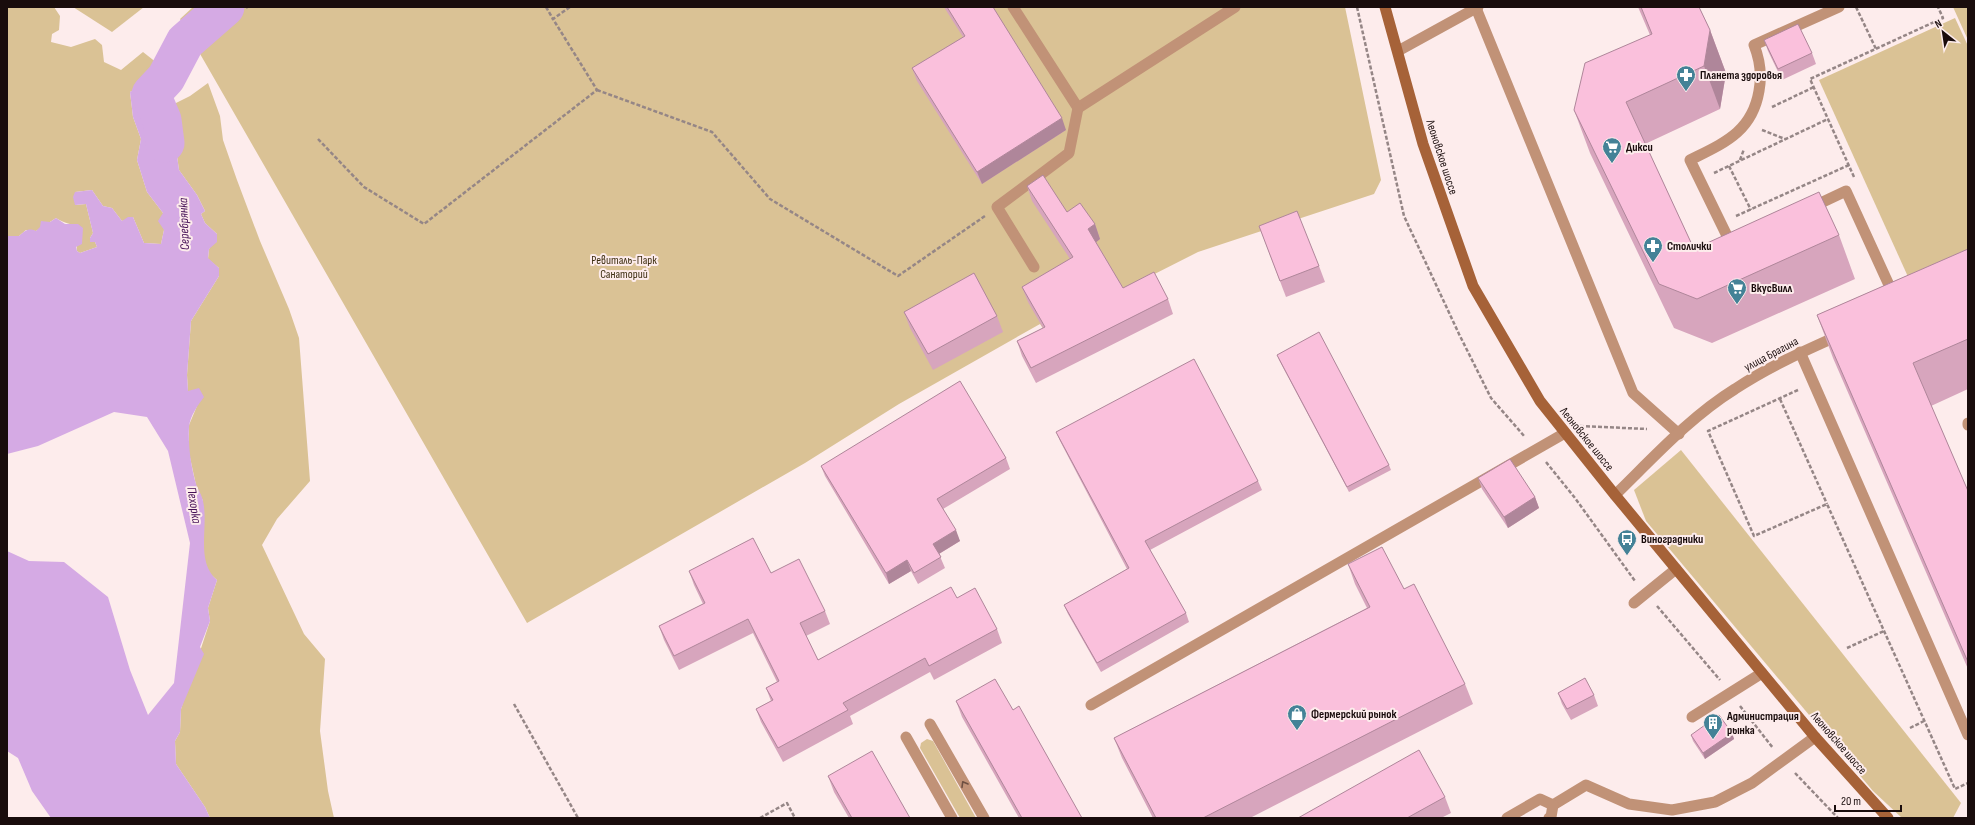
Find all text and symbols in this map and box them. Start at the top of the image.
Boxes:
north arrow [1923,12,1963,52]
text: N [1932,17,1944,31]
pharmacy icon: Планета здоровья [1675,64,1697,92]
place label: Планета здоровья [1700,68,1782,83]
street label: Леоновское шоссе [1422,117,1461,197]
supermarket icon: Дикси [1601,136,1623,164]
place label: Дикси [1626,140,1653,155]
water label: Серебрянка [175,197,193,250]
pharmacy icon: Столички [1642,235,1664,263]
place label: Столички [1667,239,1712,254]
park label: Ревиталь-Парк Санаторий [591,253,657,282]
supermarket icon: ВкусВилл [1726,277,1748,305]
place label: ВкусВилл [1751,281,1792,296]
street label: улица Брагина [1742,334,1801,375]
street label: Леоновское шоссе [1556,404,1617,474]
water label: Пехорка [183,486,205,525]
bus stop icon: Виноградники [1616,528,1638,556]
place label: Виноградники [1641,532,1703,547]
shop icon: Фермерский рынок [1286,703,1308,731]
place label: Фермерский рынок [1311,707,1397,722]
street label: Леоновское шоссе [1807,708,1870,778]
place label: Администрация рынка [1726,709,1799,738]
building icon: Администрация рынка [1702,712,1724,740]
one-way arrow [962,781,969,788]
scale bar [1835,787,1901,813]
text: 20 m [1841,794,1861,809]

